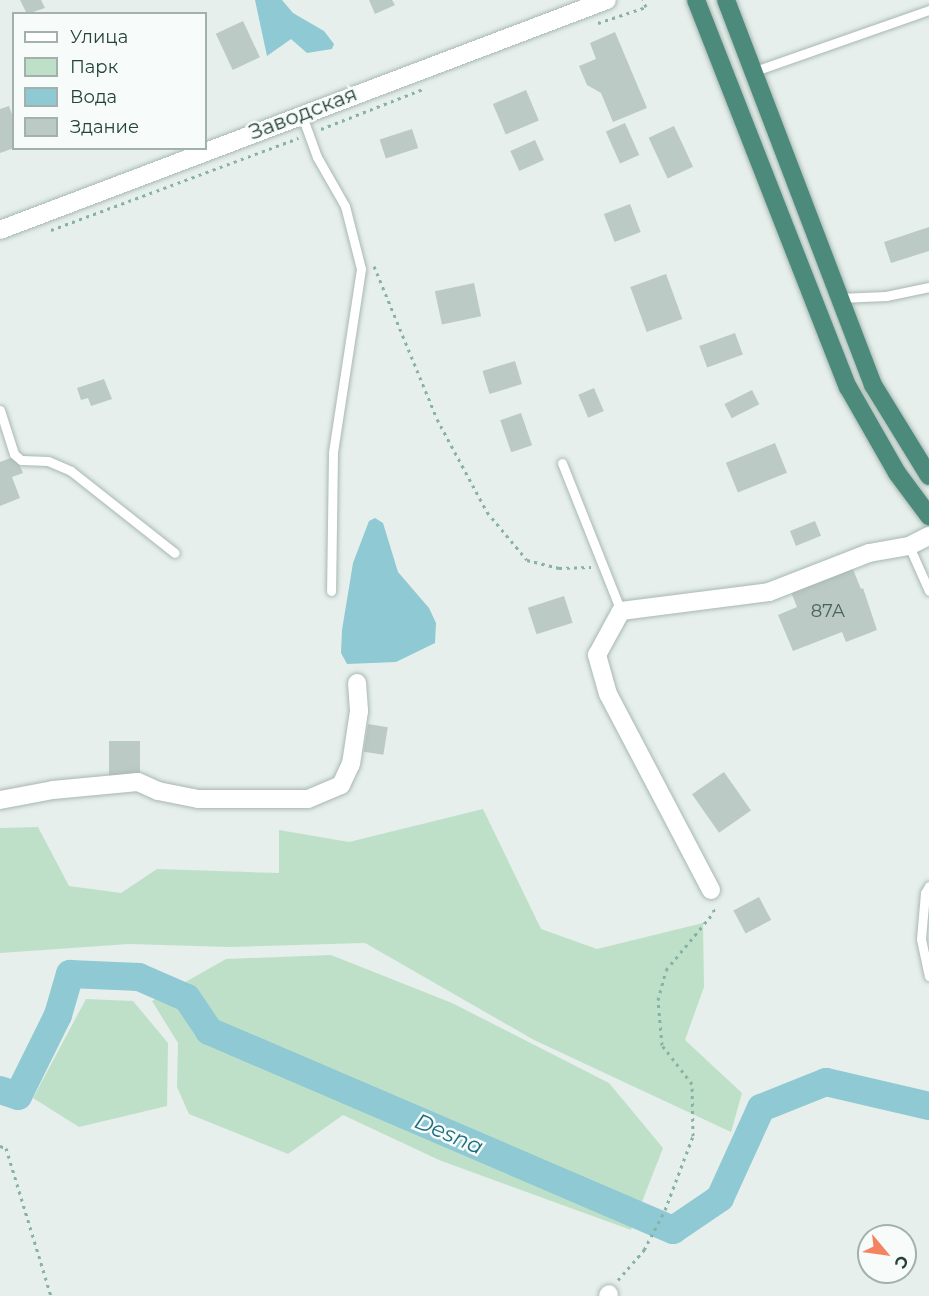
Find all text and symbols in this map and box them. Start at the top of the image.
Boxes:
legend [12,12,207,150]
text: Улица [70,26,128,48]
text: Парк [70,56,118,78]
street label: Заводская [245,81,361,145]
text: Вода [70,86,117,108]
text: Здание [70,116,139,138]
house number: 87А [811,600,845,622]
water label: Desna [411,1108,487,1160]
north arrow [857,1224,917,1284]
text: С [890,1252,913,1272]

